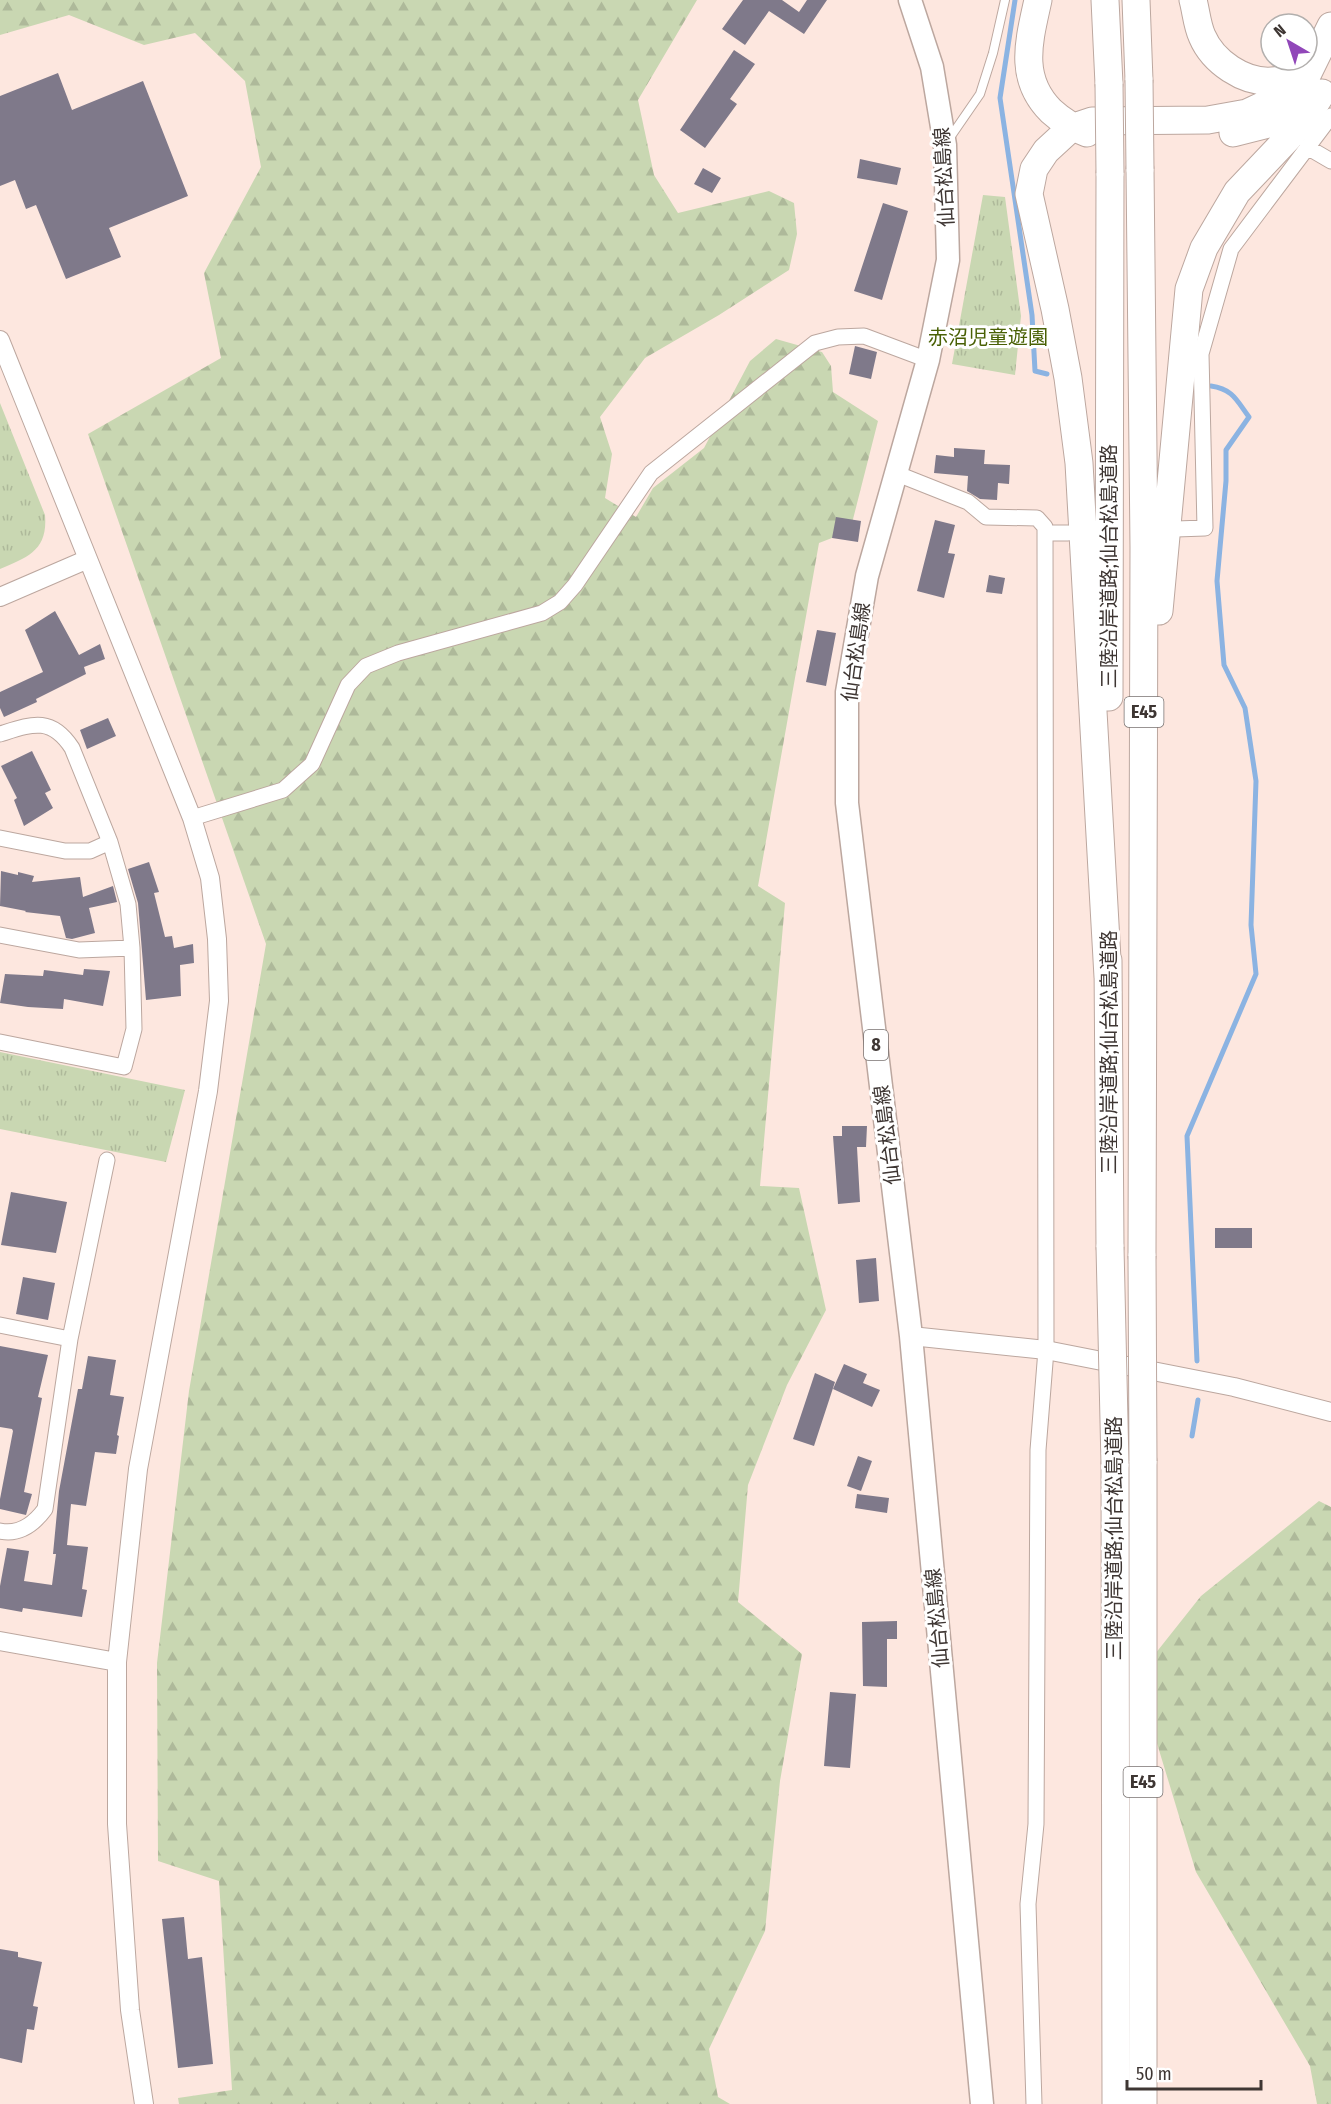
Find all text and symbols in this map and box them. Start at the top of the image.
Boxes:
north arrow [1259,12,1319,72]
text: N [1270,20,1290,41]
street label: 仙台松島線 [929,126,959,228]
park label: 赤沼児童遊園 [928,325,1048,349]
street label: 三陸沿岸道路;仙台松島道路 [1097,444,1121,688]
street label: 仙台松島線 [837,601,875,703]
road number: E45 [1124,697,1164,727]
street label: 三陸沿岸道路;仙台松島道路 [1097,930,1121,1174]
road number: 8 [864,1030,888,1060]
street label: 仙台松島線 [869,1084,905,1186]
street label: 三陸沿岸道路;仙台松島道路 [1102,1416,1126,1660]
street label: 仙台松島線 [921,1567,953,1669]
road number: E45 [1124,1767,1162,1797]
scale bar [1127,2053,1260,2091]
text: 50 m [1136,2063,1172,2085]

